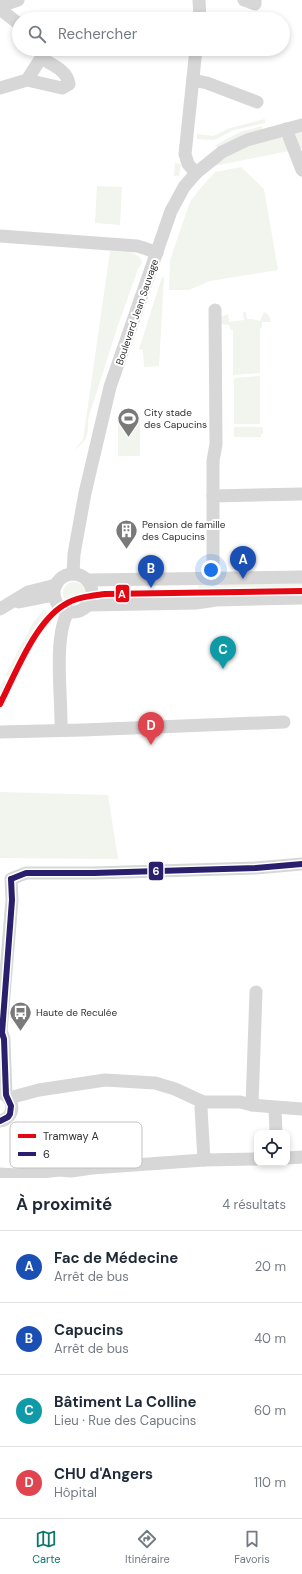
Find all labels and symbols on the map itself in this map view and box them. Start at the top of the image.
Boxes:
street label: Boulevard Jean Sauvage [113,257,161,367]
sports icon: City stade des Capucins [116,405,142,438]
place label: City stade des Capucins [144,406,207,431]
building icon: Pension de famille des Capucins [113,517,139,550]
place label: Pension de famille des Capucins [142,518,226,543]
pin: A [230,546,256,579]
pin: B [138,555,164,588]
your location [201,560,221,580]
line badge: A [115,584,130,603]
text: A [118,587,126,601]
pin: C [210,636,236,669]
pin: D [138,712,164,745]
line badge: 6 [148,861,164,881]
text: 6 [153,864,160,878]
bus stop icon: Haute de Reculée [8,999,34,1032]
place label: Haute de Reculée [36,1006,117,1019]
legend [10,1122,142,1168]
text: Tramway A [43,1129,99,1143]
text: 6 [43,1147,50,1161]

